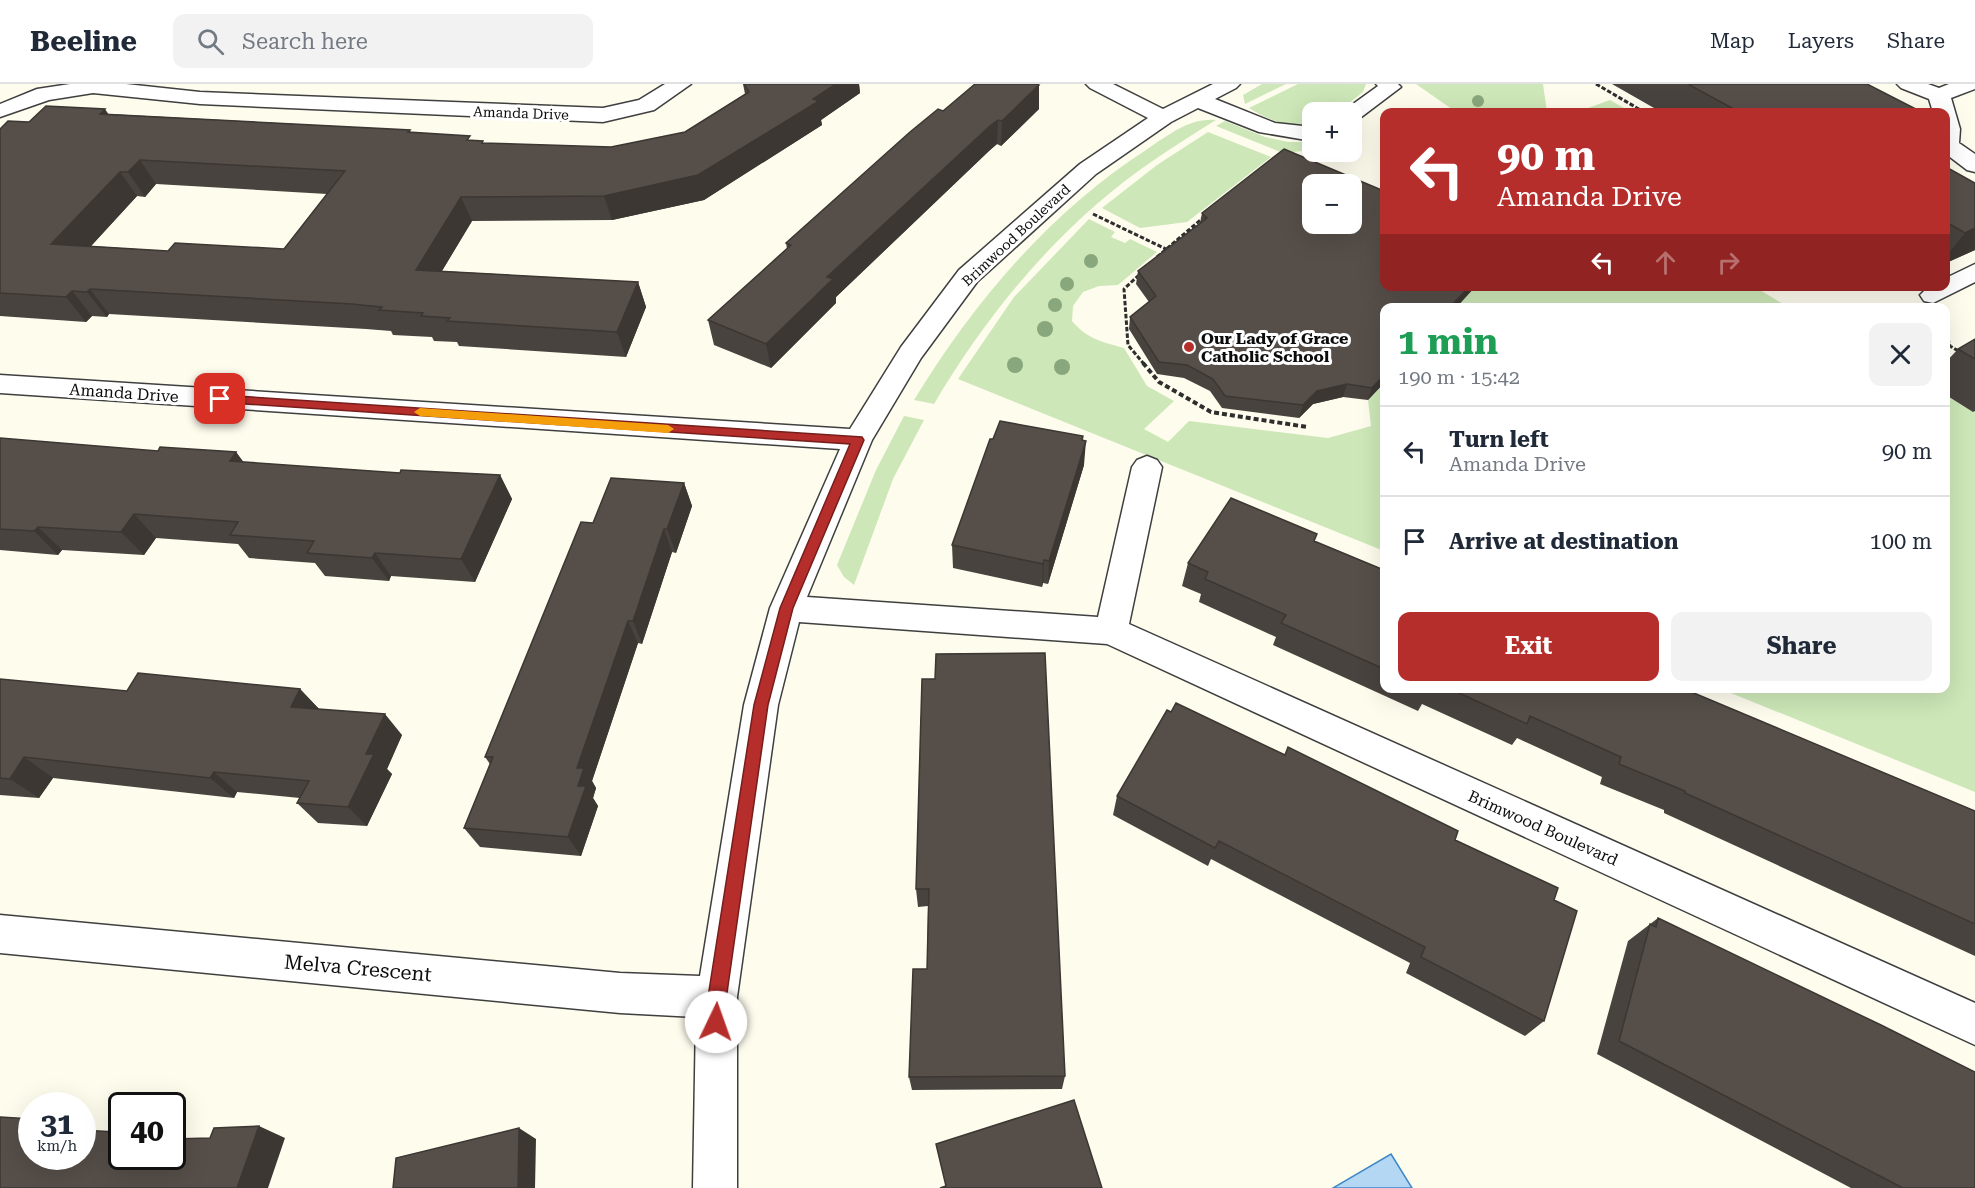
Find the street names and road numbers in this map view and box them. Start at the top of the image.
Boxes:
street label: Amanda Drive [473,103,569,123]
street label: Brimwood Boulevard [959,181,1073,289]
street label: Amanda Drive [69,380,179,406]
street label: Brimwood Boulevard [1465,786,1621,870]
street label: Melva Crescent [283,950,433,986]

